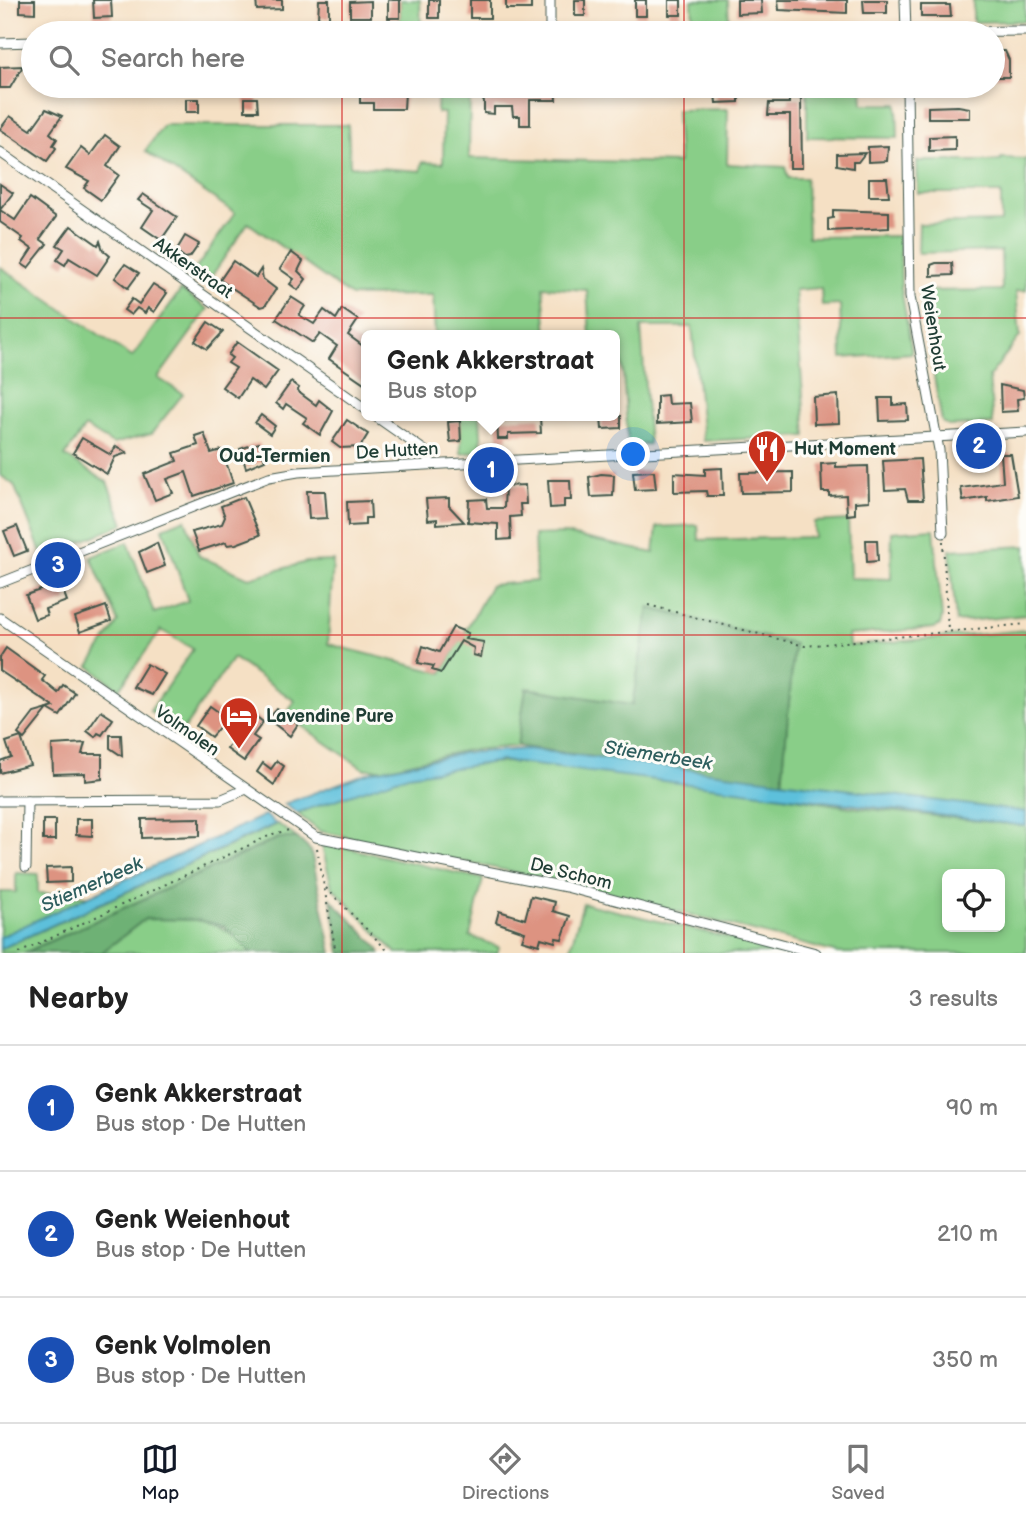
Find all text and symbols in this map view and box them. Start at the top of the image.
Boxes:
search box [21,21,1005,98]
icon: search [45,41,83,79]
text: Search here [101,44,245,75]
street label: Akkerstraat [149,233,237,303]
street label: Weienhout [916,284,950,373]
popup [361,330,620,421]
text: Genk Akkerstraat [387,346,594,377]
text: Bus stop [387,377,477,405]
pin: 2 [956,420,1002,472]
restaurant icon: Hut Moment [746,428,788,483]
your location [616,437,650,471]
street label: De Hutten [355,438,439,464]
place label: Hut Moment [794,439,896,460]
pin: 1 [468,444,514,496]
district label: Oud-Termien [219,445,331,468]
pin: 3 [35,539,81,591]
hotel icon: Lavendine Pure [218,695,260,750]
street label: Volmolen [151,701,223,761]
place label: Lavendine Pure [266,706,394,727]
water label: Stiemerbeek [602,736,714,776]
water label: Stiemerbeek [37,852,147,918]
street label: De Schom [528,854,614,894]
map controls [942,869,1005,932]
button: locate [942,869,1005,932]
text: Nearby [28,981,128,1017]
text: 3 results [909,985,998,1013]
text: Genk Akkerstraat [95,1079,302,1110]
text: 1 [46,1094,56,1122]
text: 90 m [946,1094,998,1122]
text: Bus stop · De Hutten [95,1110,306,1138]
text: Genk Weienhout [95,1205,290,1236]
text: 2 [44,1220,58,1248]
text: 210 m [937,1220,998,1248]
text: Bus stop · De Hutten [95,1236,306,1264]
text: Genk Volmolen [95,1331,271,1362]
text: 3 [44,1346,58,1374]
text: 350 m [932,1346,998,1374]
text: Bus stop · De Hutten [95,1362,306,1390]
tab: Map [141,1440,179,1505]
tab: Directions [462,1440,549,1505]
tab: Saved [831,1440,885,1505]

